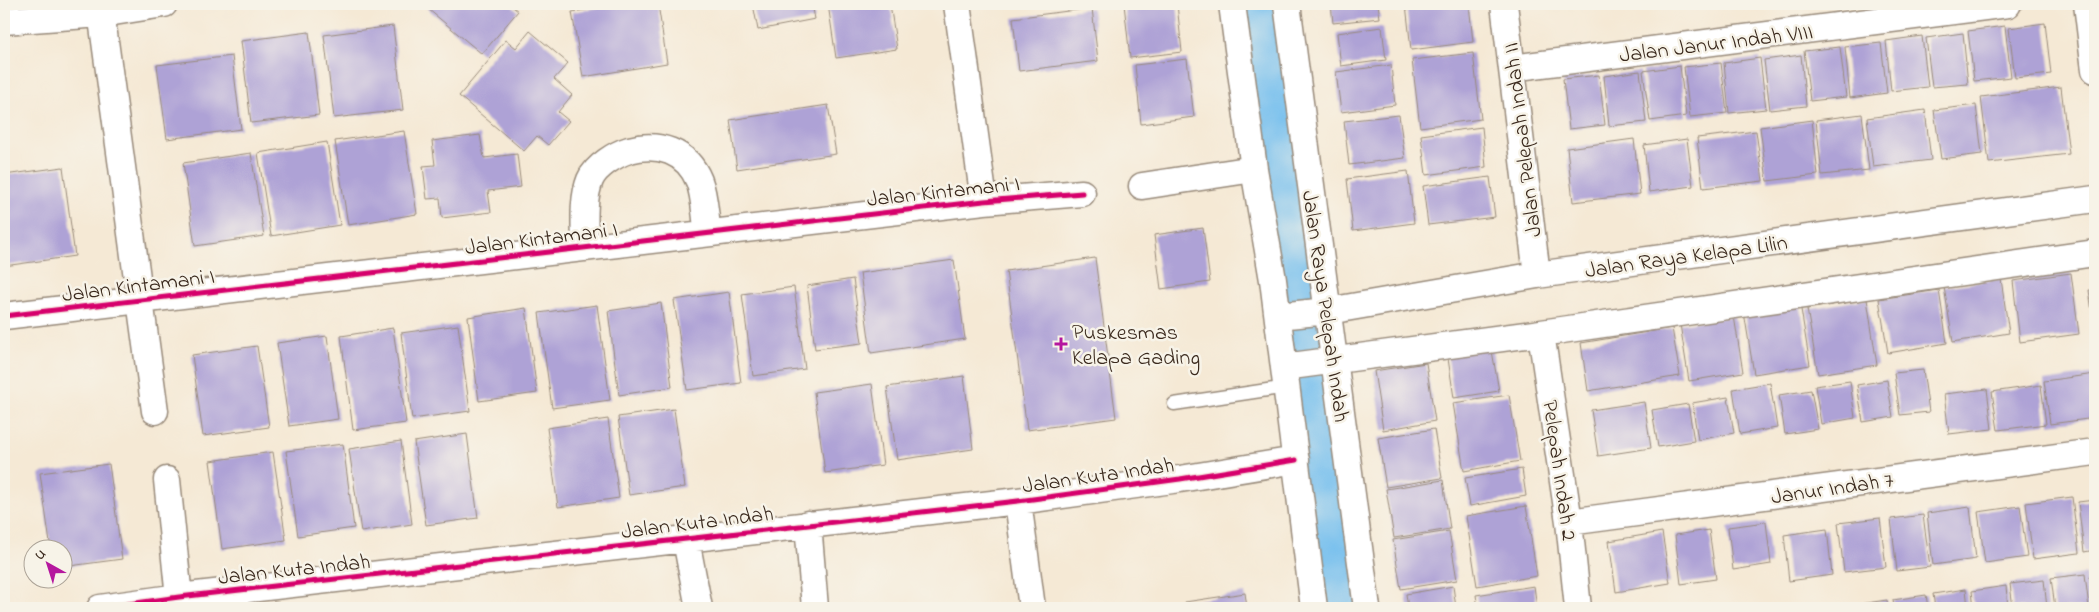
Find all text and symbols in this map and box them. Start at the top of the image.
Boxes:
street label: Jalan Janur Indah VIII [1618,17,1815,73]
street label: Jalan Pelepah Indah II [1496,41,1552,239]
street label: Jalan Kintamani I [865,169,1021,217]
street label: Jalan Raya Pelepah Indah [1291,189,1356,424]
street label: Jalan Kintamani I [463,215,620,265]
street label: Jalan Raya Kelapa Lilin [1583,228,1790,289]
street label: Jalan Kintamani I [60,262,217,312]
place label: Puskesmas Kelapa Gading [1072,318,1200,376]
marker: Puskesmas Kelapa Gading [1054,337,1068,351]
street label: Pelepah Indah 2 [1532,398,1584,543]
street label: Jalan Kuta Indah [1020,450,1177,503]
street label: Janur Indah 7 [1769,466,1896,514]
street label: Jalan Kuta Indah [619,499,775,549]
north arrow [22,540,72,590]
text: U [31,544,51,566]
street label: Jalan Kuta Indah [216,547,372,595]

